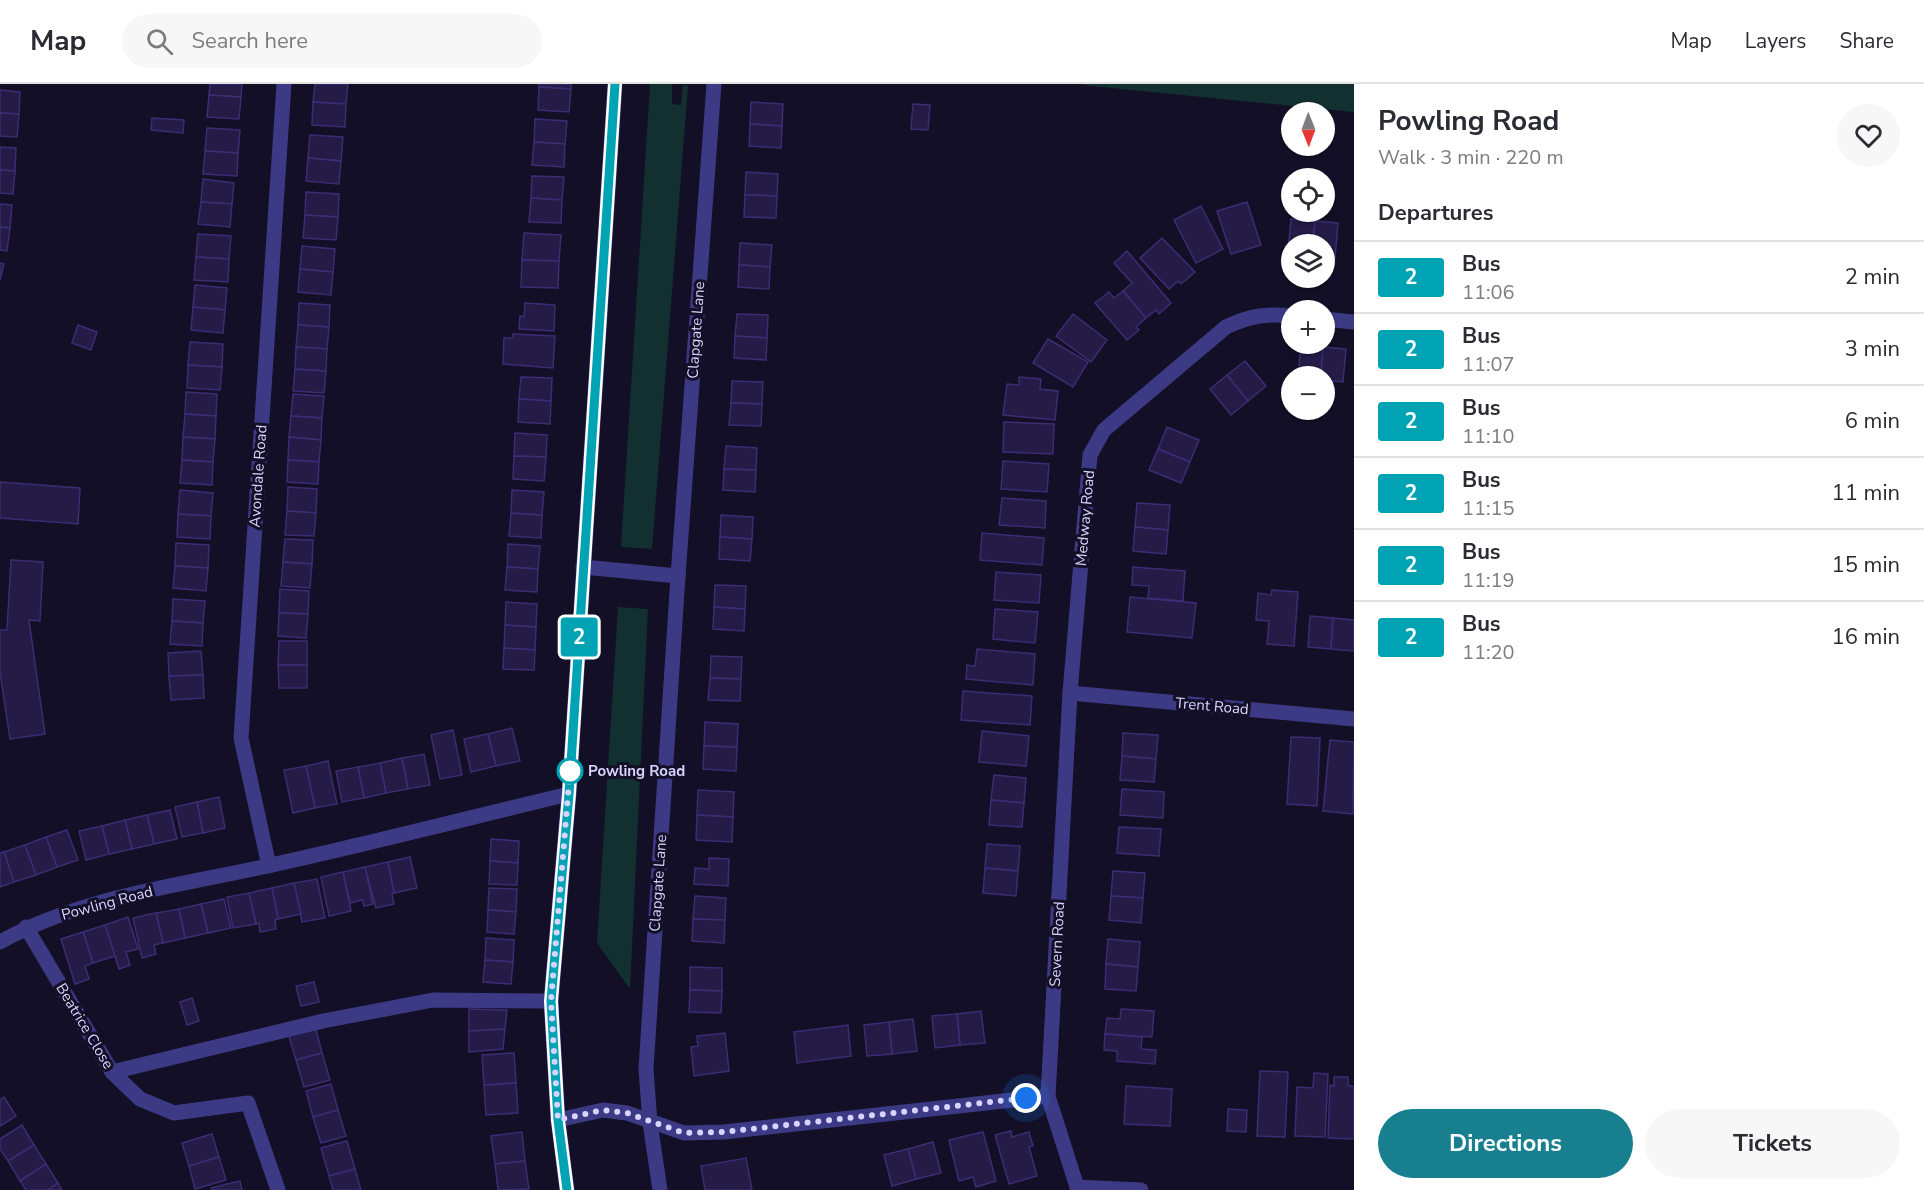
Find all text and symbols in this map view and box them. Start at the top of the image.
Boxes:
search box [122,14,542,68]
text: Map [30,22,86,60]
icon: search [143,25,176,58]
text: Search here [191,26,308,56]
text: Map [1670,27,1712,55]
text: Layers [1745,27,1806,55]
text: Share [1839,27,1894,55]
north arrow [1281,102,1335,156]
map controls [1281,102,1335,420]
text: Powling Road [1378,102,1559,140]
button: heart [1837,104,1900,167]
text: Walk · 3 min · 220 m [1378,144,1564,171]
button: locate [1281,168,1335,222]
text: Departures [1378,198,1493,228]
button: layers [1281,234,1335,288]
text: Bus [1462,249,1501,279]
text: 2 min [1845,262,1900,292]
text: 2 [1405,263,1417,291]
text: 11:06 [1462,279,1515,306]
street label: Clapgate Lane [683,281,709,379]
button: + [1281,300,1335,354]
text: Bus [1462,321,1501,351]
text: 3 min [1845,334,1900,364]
text: 2 [1405,335,1417,363]
text: 11:07 [1462,351,1515,378]
button: − [1281,366,1335,420]
text: Bus [1462,393,1501,423]
text: 6 min [1845,406,1900,436]
text: 2 [1405,407,1417,435]
text: 11:10 [1462,423,1515,450]
street label: Avondale Road [244,424,272,528]
text: Bus [1462,465,1501,495]
street label: Medway Road [1071,469,1099,567]
text: 11 min [1832,478,1900,508]
text: 2 [1405,479,1417,507]
text: 11:15 [1462,495,1515,522]
text: Bus [1462,537,1501,567]
text: 15 min [1832,550,1900,580]
text: 2 [1405,551,1417,579]
text: 11:19 [1462,567,1515,594]
text: Bus [1462,609,1501,639]
line badge: 2 [560,618,598,656]
text: 16 min [1832,622,1900,652]
text: 2 [573,623,585,651]
text: 2 [1405,623,1417,651]
text: 11:20 [1462,639,1515,666]
street label: Trent Road [1174,693,1250,719]
marker: Powling Road [557,758,583,784]
place label: Powling Road [588,761,685,781]
street label: Clapgate Lane [645,834,671,932]
street label: Powling Road [59,881,155,925]
street label: Severn Road [1045,901,1069,987]
street label: Beatrice Close [52,979,119,1073]
your location [1011,1083,1041,1113]
button: Directions [1378,1109,1633,1178]
button: Tickets [1645,1109,1900,1178]

